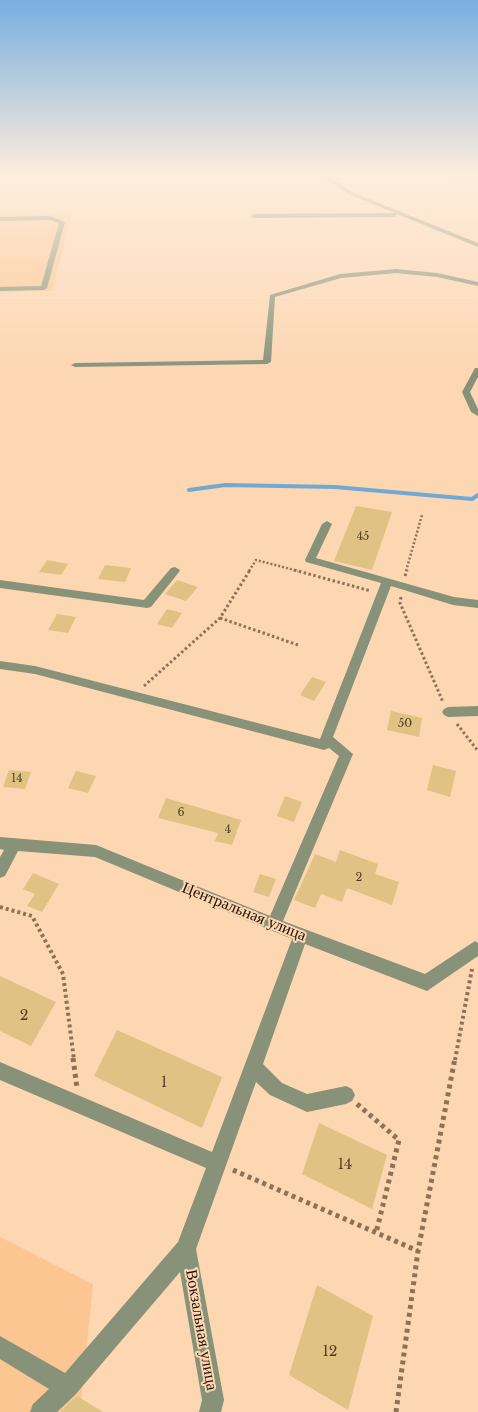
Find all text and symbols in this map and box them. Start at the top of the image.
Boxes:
house number: 45 [357,530,369,544]
house number: 50 [398,717,412,731]
house number: 14 [11,772,23,786]
house number: 6 [177,806,185,820]
house number: 4 [225,823,231,837]
house number: 2 [356,871,362,885]
street label: Центральная улица [179,878,309,946]
house number: 2 [20,1008,28,1024]
house number: 1 [161,1075,167,1091]
house number: 14 [338,1157,352,1173]
street label: Вокзальная улица [181,1268,221,1392]
house number: 12 [323,1344,337,1360]

